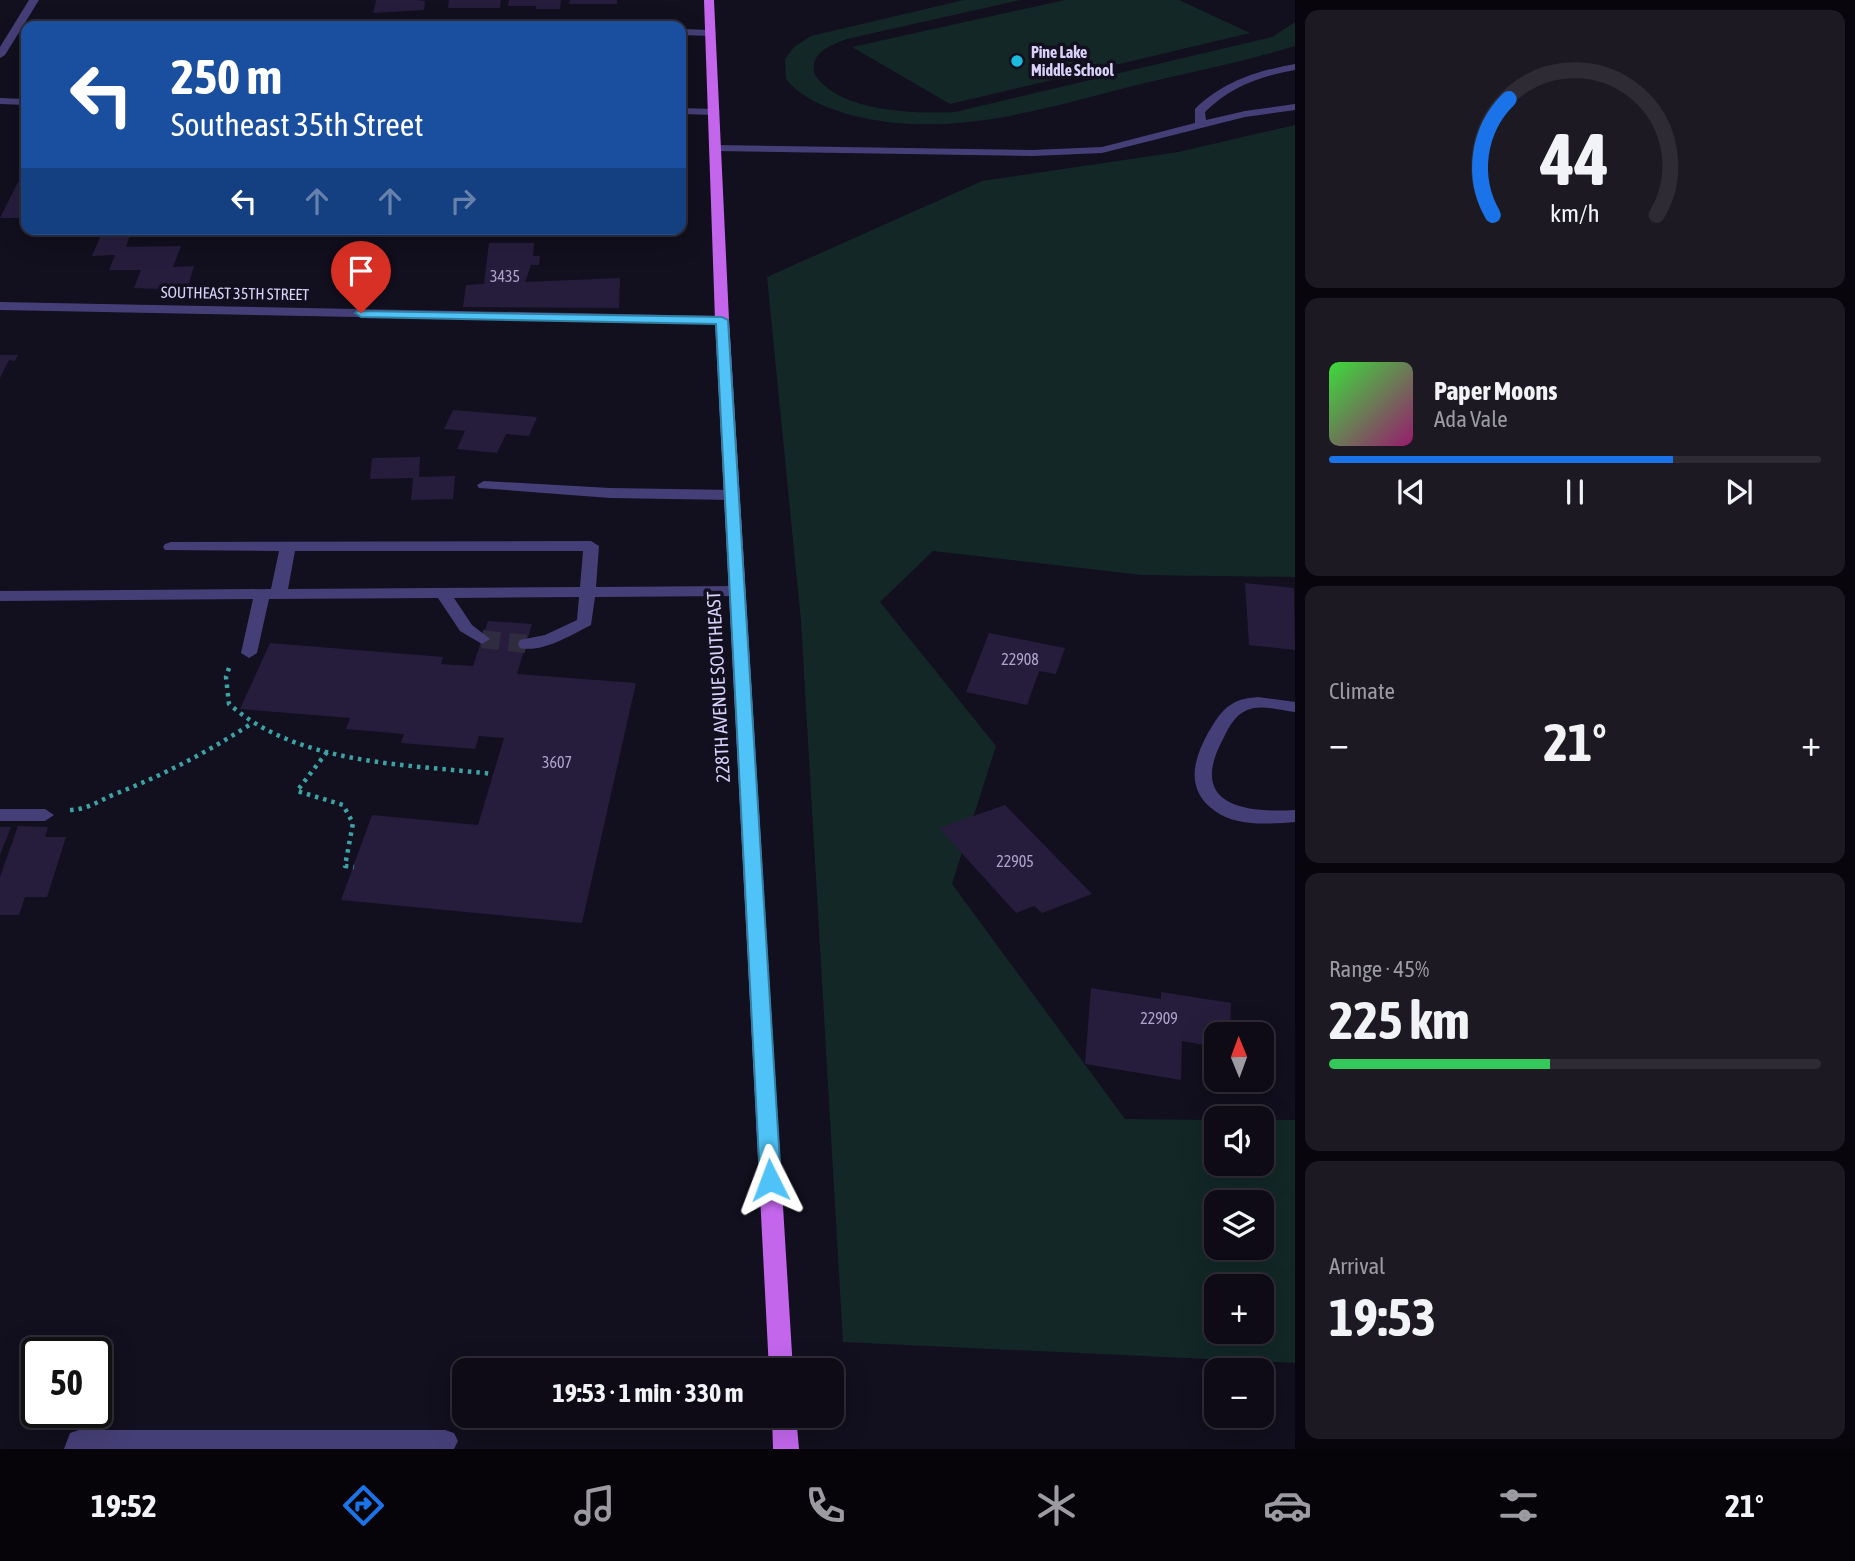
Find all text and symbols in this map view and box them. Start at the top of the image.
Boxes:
place label: Pine Lake Middle School [1031,43,1115,79]
text: 250 m [171,48,282,104]
icon: left [56,49,147,140]
marker: Pine Lake Middle School [1009,53,1025,69]
text: Southeast 35th Street [171,106,423,143]
text: 44 [1540,117,1609,200]
icon: left [225,182,263,220]
icon: ahead [298,182,336,220]
icon: ahead [371,182,409,220]
icon: right [444,182,482,220]
text: km/h [1550,199,1600,227]
pin [331,241,391,313]
icon: arrive [342,252,380,290]
house number: 3435 [490,267,520,285]
street label: SOUTHEAST 35TH STREET [161,283,309,303]
text: Paper Moons [1434,376,1557,406]
text: Ada Vale [1434,406,1508,432]
icon: previous [1392,473,1430,511]
icon: pause [1556,473,1594,511]
icon: next [1720,473,1758,511]
street label: 228TH AVENUE SOUTHEAST [702,590,734,783]
house number: 22908 [1001,650,1039,668]
text: Climate [1329,678,1395,704]
text: 21° [1543,712,1607,772]
text: − [1329,721,1349,764]
text: + [1801,721,1821,764]
house number: 3607 [542,753,572,771]
house number: 22905 [996,852,1034,870]
text: Range · 45% [1329,956,1429,982]
text: 225 km [1329,990,1470,1050]
house number: 22909 [1140,1009,1178,1027]
north arrow [1204,1022,1274,1092]
map controls [1204,1022,1274,1428]
button: sound [1204,1106,1274,1176]
position arrow [733,1143,807,1217]
button: layers [1204,1190,1274,1260]
text: Arrival [1329,1253,1385,1279]
button: + [1204,1274,1274,1344]
text: 19:53 [1329,1287,1436,1347]
speed limit sign: 50 [21,1337,112,1428]
button: − [1204,1358,1274,1428]
text: 19:53 · 1 min · 330 m [553,1378,743,1408]
icon: directions [339,1481,388,1530]
icon: music [570,1481,619,1530]
icon: phone [801,1481,850,1530]
icon: climate [1032,1481,1081,1530]
icon: car [1263,1481,1312,1530]
icon: filters [1494,1481,1543,1530]
text: 19:52 [91,1487,157,1524]
text: 21° [1725,1487,1764,1524]

